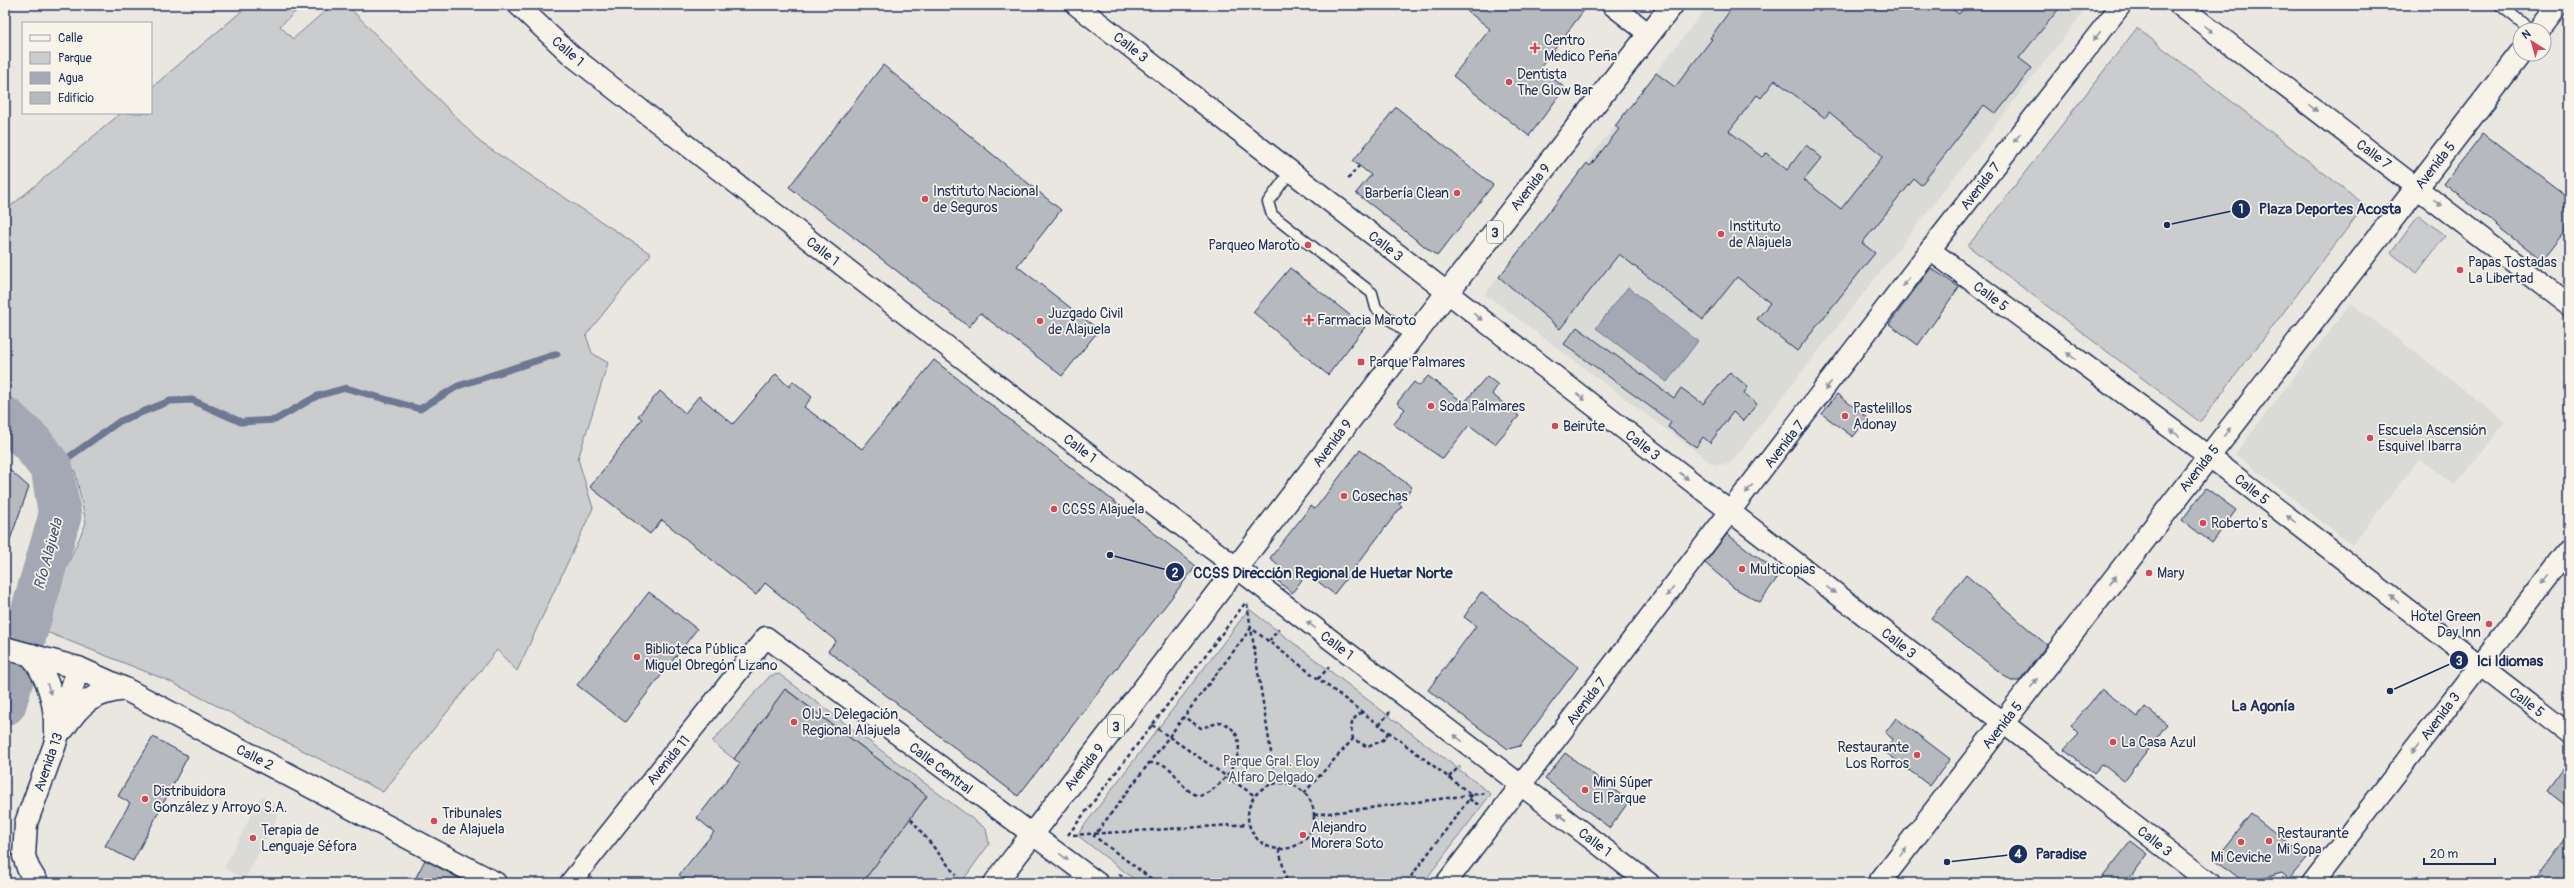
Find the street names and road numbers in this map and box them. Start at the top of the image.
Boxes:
street label: Calle 3 [1110,29,1152,66]
street label: Calle 1 [548,33,587,70]
street label: Calle 7 [2353,136,2395,173]
street label: Avenida 5 [2412,138,2459,192]
street label: Avenida 7 [1957,159,2005,213]
street label: Avenida 9 [1507,160,1554,214]
road number: 3 [1487,221,1503,243]
street label: Calle 3 [1365,228,1407,265]
street label: Calle 1 [803,233,843,270]
street label: Calle 5 [1970,278,2012,315]
street label: Avenida 9 [1309,416,1356,470]
street label: Avenida 7 [1761,417,1809,471]
street label: Calle 3 [1622,427,1664,464]
street label: Calle 1 [1060,430,1100,466]
street label: Avenida 5 [2176,441,2223,495]
street label: Calle 5 [2231,471,2272,508]
street label: Calle 3 [1878,625,1920,662]
street label: Calle 1 [1317,627,1357,663]
street label: Avenida 7 [1563,674,1611,728]
street label: Calle 5 [2506,684,2548,721]
street label: Avenida 3 [2417,689,2464,744]
street label: Avenida 5 [1979,698,2026,752]
road number: 3 [1108,715,1124,737]
street label: Avenida 13 [30,730,67,794]
street label: Avenida 11 [643,732,694,789]
street label: Calle Central [906,739,976,798]
street label: Avenida 9 [1061,740,1108,794]
street label: Calle 2 [233,741,276,774]
street label: Calle 3 [2134,823,2176,860]
street label: Calle 1 [1575,824,1615,860]

